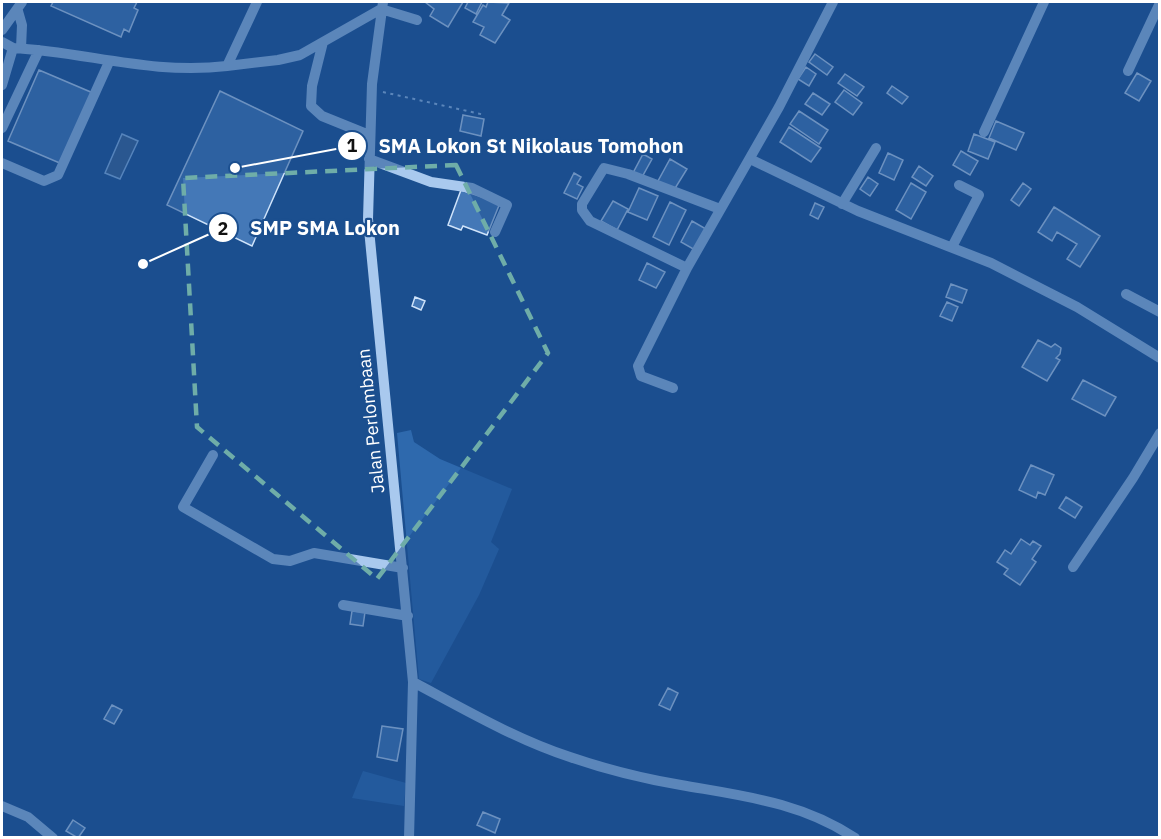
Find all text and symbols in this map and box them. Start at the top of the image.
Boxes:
callout: SMA Lokon St Nikolaus Tomohon [337,127,696,165]
text: SMA Lokon St Nikolaus Tomohon [378,132,684,159]
text: 1 [347,134,358,157]
callout: SMP SMA Lokon [208,209,412,247]
text: SMP SMA Lokon [250,214,400,241]
text: 2 [218,217,228,240]
street label: Jalan Perlombaan [351,348,390,495]

